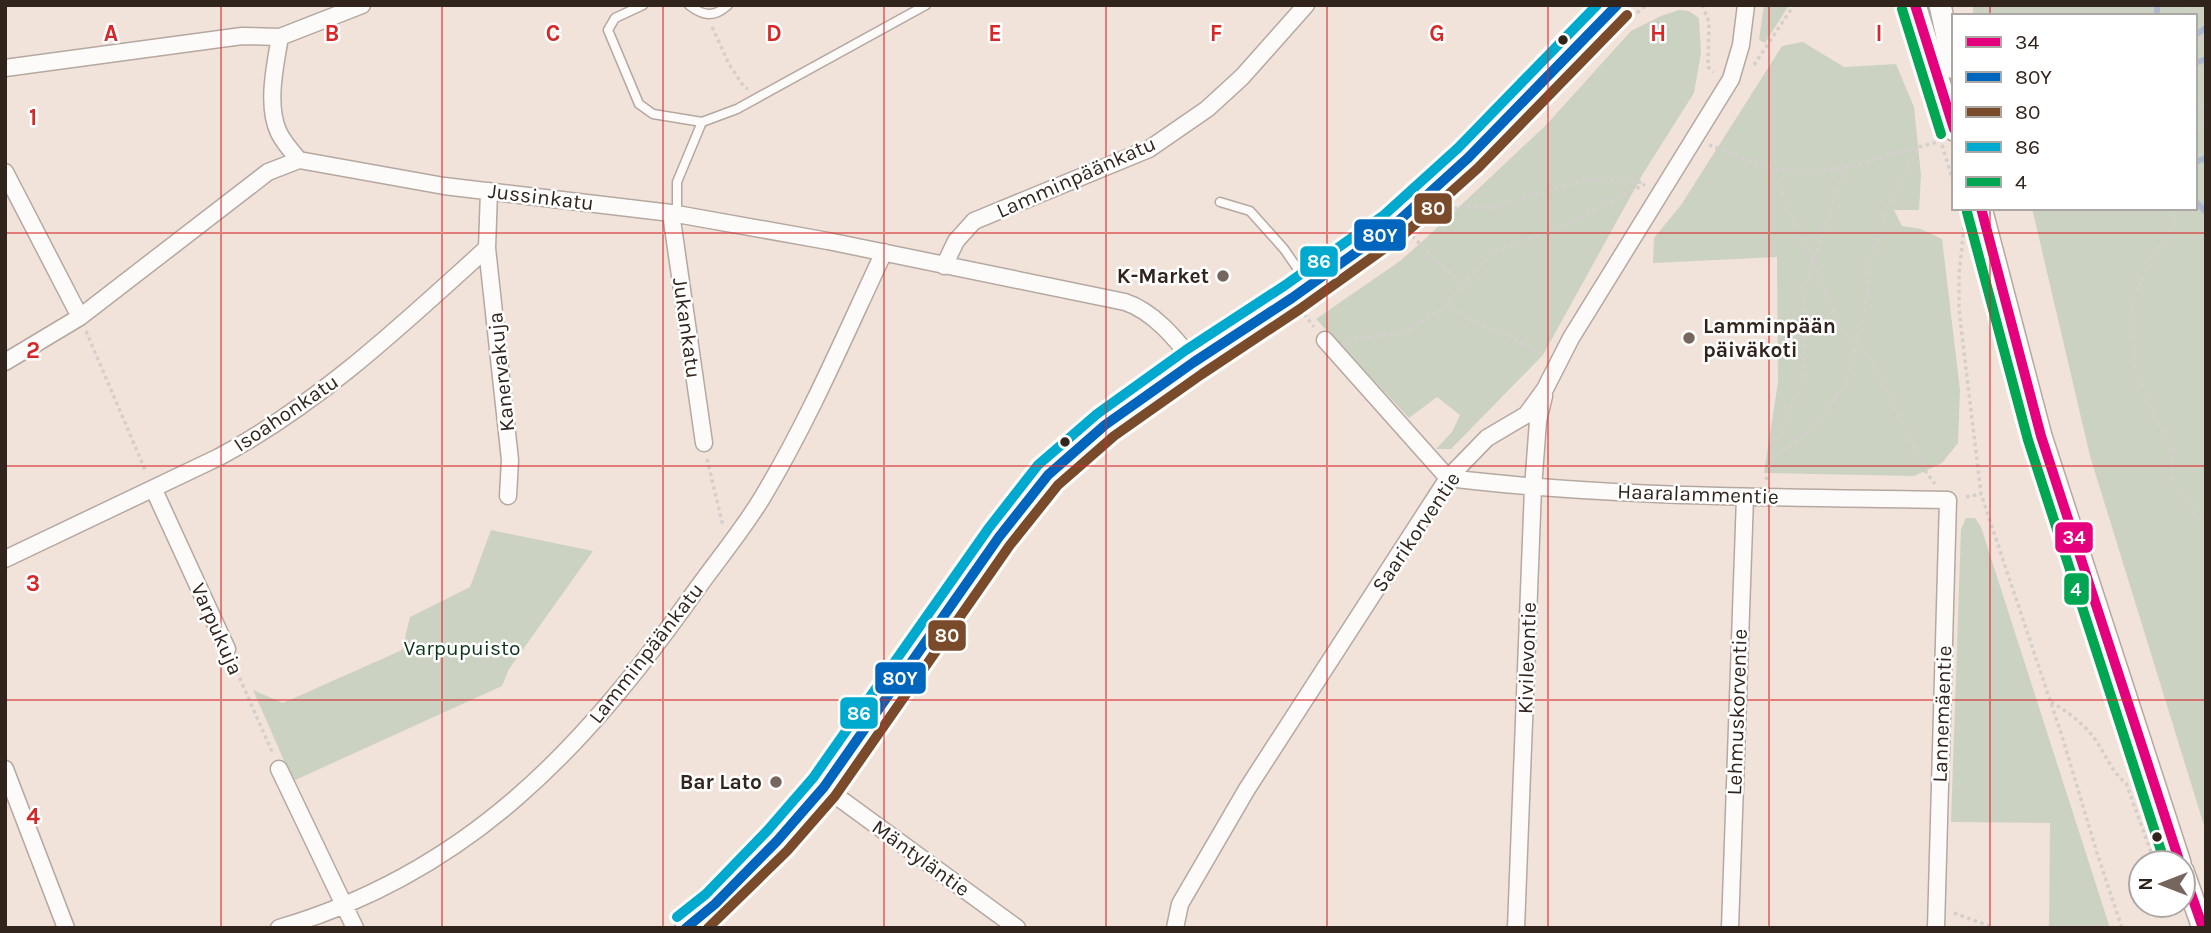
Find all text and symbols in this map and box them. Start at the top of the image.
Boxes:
legend [1952,14,2197,210]
text: A [104,20,118,47]
text: B [325,20,339,47]
text: C [546,20,560,47]
text: D [766,20,782,47]
text: E [988,20,1002,47]
text: F [1210,20,1222,47]
text: G [1429,20,1445,47]
text: H [1650,20,1666,47]
text: I [1875,20,1883,47]
text: 34 [2015,30,2039,54]
unlabelled marker [1556,33,1570,47]
text: 80Y [2015,65,2052,89]
text: 80 [2015,100,2040,124]
text: 1 [29,104,37,131]
street label: Lamminpäänkatu [993,131,1159,223]
text: 86 [2015,135,2040,159]
text: 4 [2015,170,2027,194]
street label: Jussinkatu [487,179,595,215]
line badge: 80 [1413,192,1453,225]
text: 80 [1421,198,1445,220]
line badge: 80Y [1353,218,1407,252]
text: 80Y [1362,225,1398,247]
line badge: 86 [1299,245,1339,278]
text: 86 [1307,251,1331,273]
place label: K-Market [1117,264,1209,288]
marker: K-Market [1215,268,1231,284]
street label: Jukankatu [668,276,706,380]
street label: Kanervakuja [483,311,519,433]
place label: Lamminpään päiväkoti [1703,314,1836,362]
marker: Lamminpään päiväkoti [1681,330,1697,346]
text: 2 [26,337,40,364]
street label: Isoahonkatu [229,369,343,457]
unlabelled marker [1058,435,1072,449]
street label: Saarikorventie [1367,467,1465,597]
street label: Haaralammentie [1617,479,1779,509]
line badge: 34 [2054,521,2094,554]
text: 34 [2062,527,2086,549]
text: 3 [26,570,40,597]
line badge: 4 [2063,572,2090,606]
street label: Lamminpäänkatu [584,578,708,728]
street label: Varpukuja [186,579,248,679]
text: 4 [2070,579,2082,601]
street label: Kivilevontie [1513,602,1541,714]
line badge: 80 [927,619,967,652]
text: 80 [935,625,959,647]
street label: Lehmuskorventie [1722,628,1752,796]
park label: Varpupuisto [404,636,520,660]
street label: Lannemäentie [1928,645,1956,783]
line badge: 80Y [874,661,927,695]
text: 80Y [882,668,918,690]
line badge: 86 [839,696,879,730]
text: 86 [847,703,871,725]
place label: Bar Lato [680,770,762,794]
marker: Bar Lato [768,774,784,790]
text: 4 [26,803,40,830]
street label: Mäntyläntie [868,815,974,901]
unlabelled marker [2150,830,2164,844]
north arrow [2127,849,2197,919]
text: N [2135,877,2157,891]

